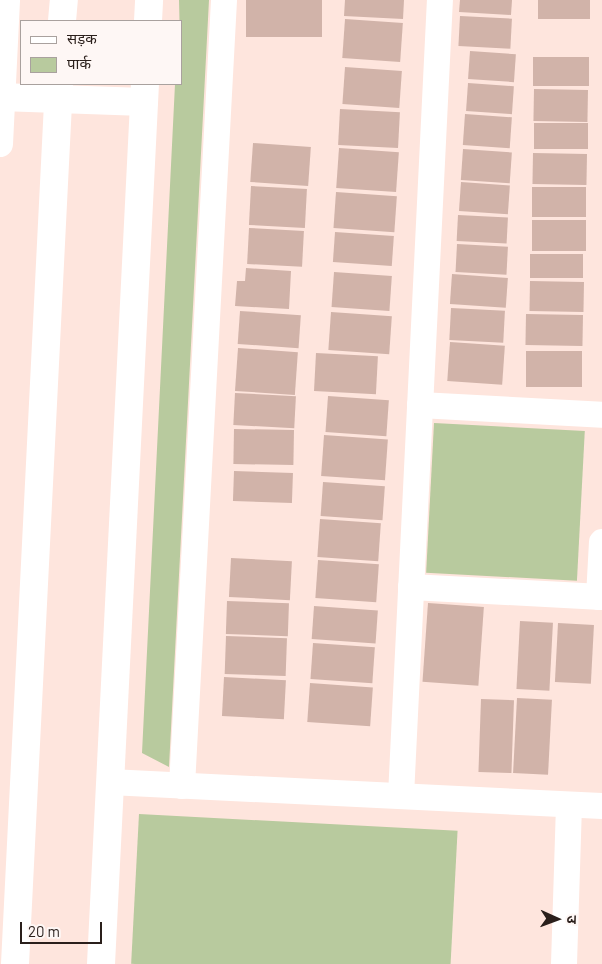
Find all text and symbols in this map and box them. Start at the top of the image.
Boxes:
legend [20,20,182,85]
text: सड़क [67,29,97,47]
text: पार्क [67,54,91,72]
north arrow [532,894,582,944]
scale bar [22,912,105,944]
text: उ [564,915,581,924]
text: 20 m [28,922,60,940]

